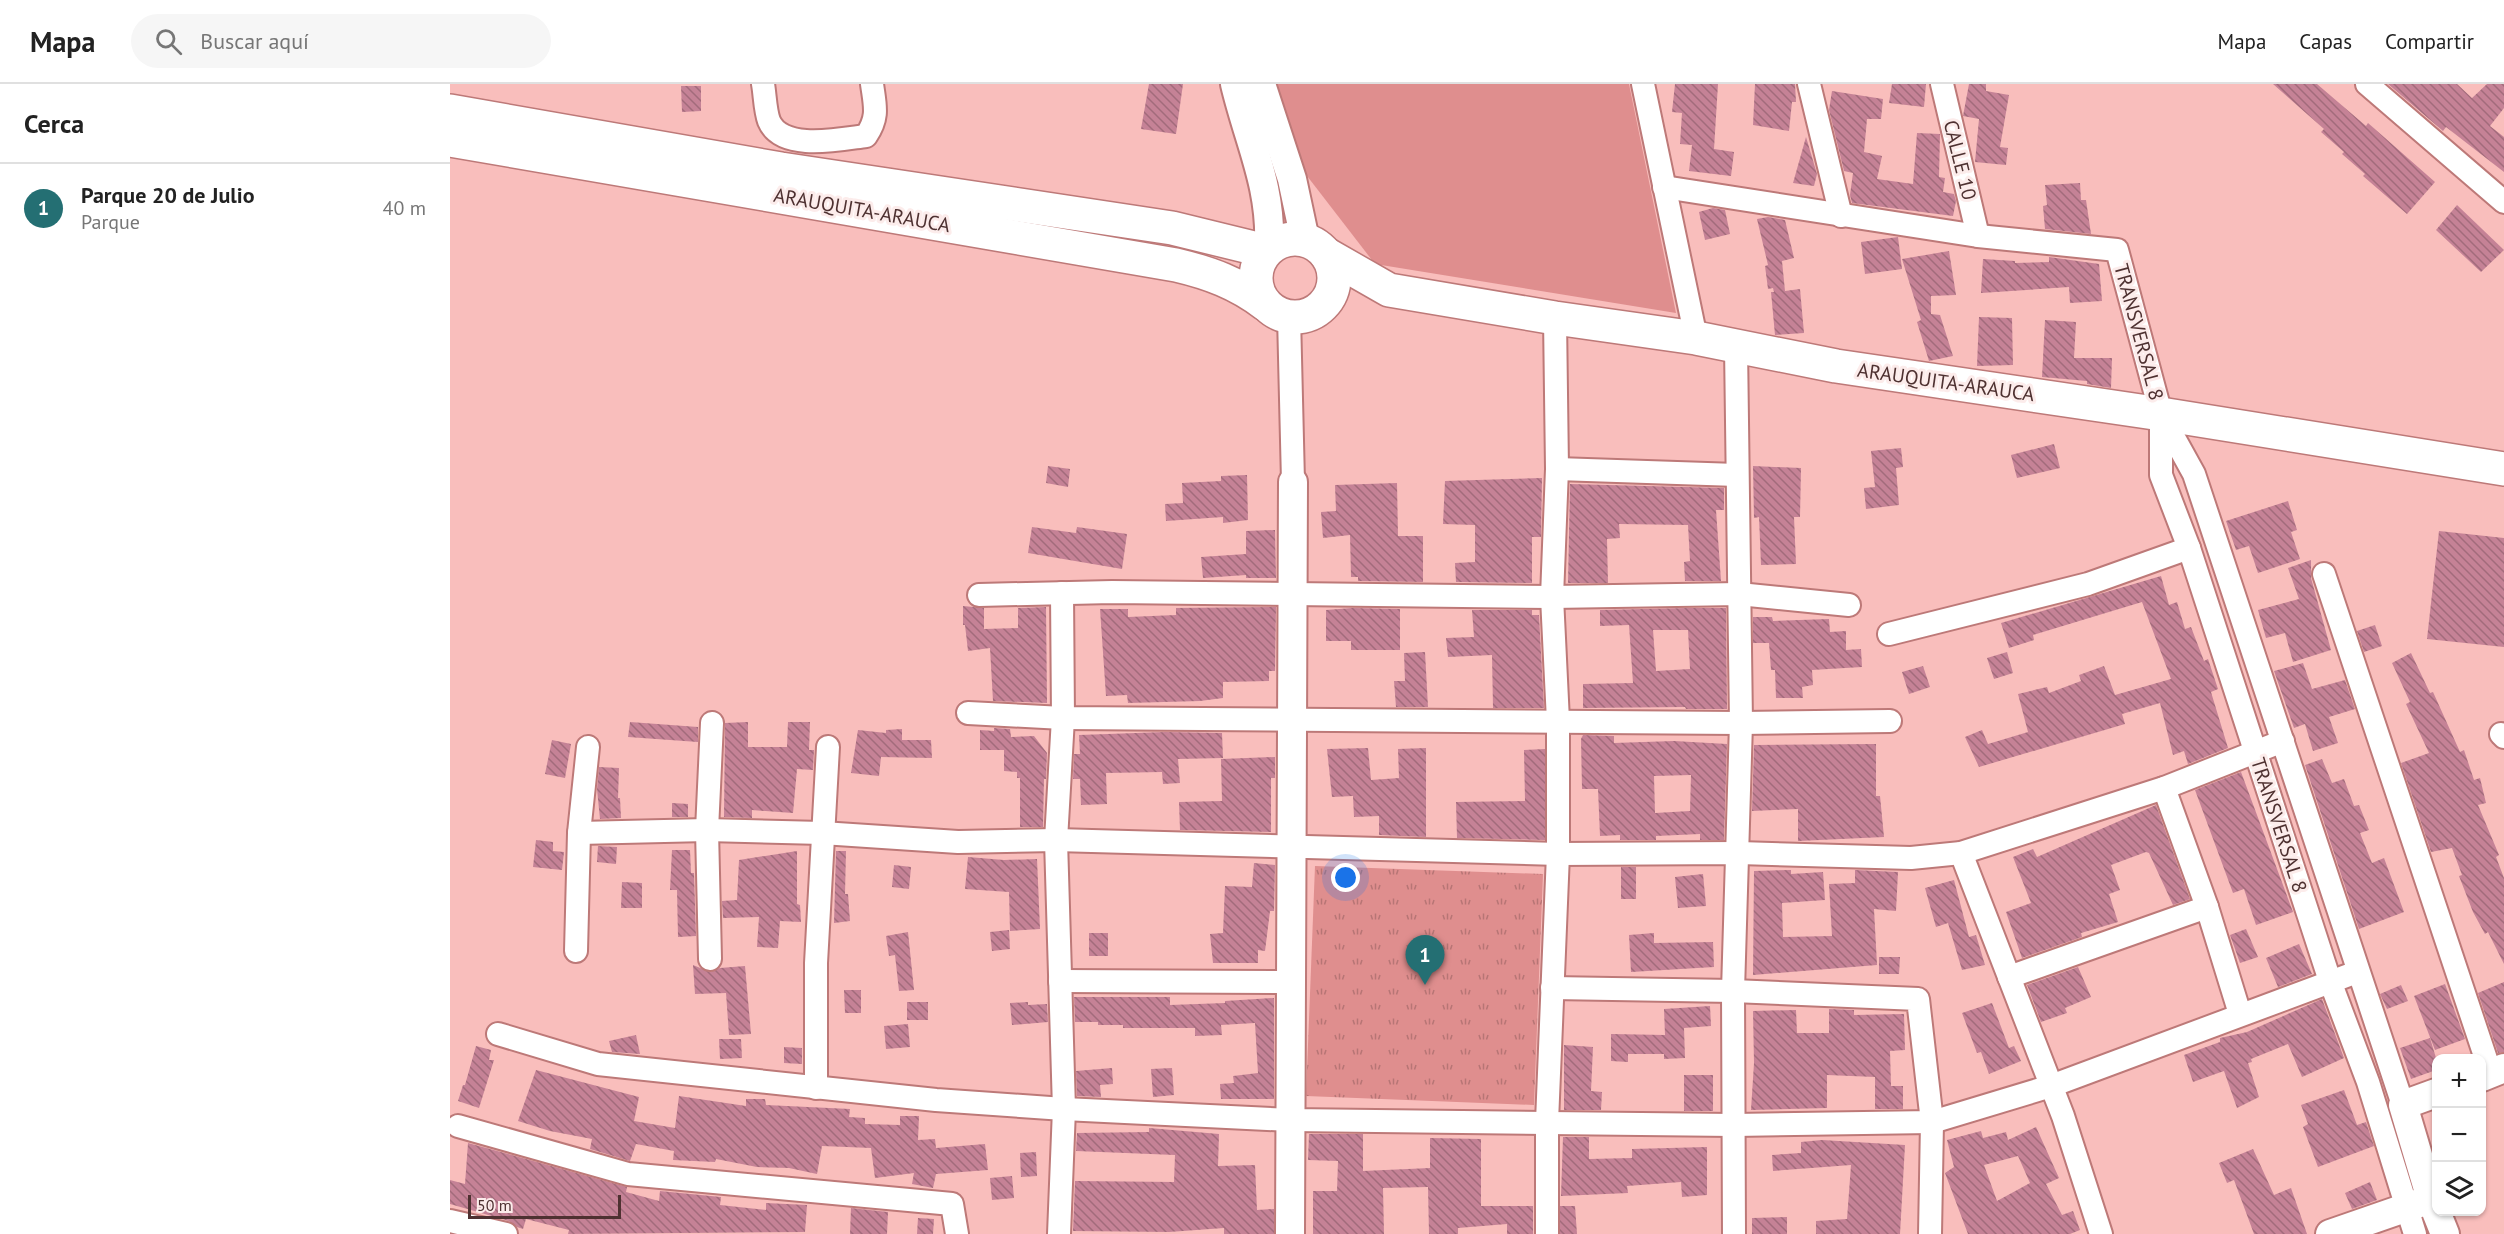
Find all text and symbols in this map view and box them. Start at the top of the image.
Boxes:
search box [131,14,551,68]
text: Mapa [30,23,95,60]
icon: search [152,25,185,58]
text: Buscar aquí [200,27,309,55]
text: Mapa [2218,28,2266,55]
text: Capas [2299,28,2352,55]
text: Compartir [2385,28,2474,55]
text: Cerca [24,107,84,140]
street label: CALLE 10 [1938,118,1982,203]
text: Parque 20 de Julio [81,181,254,209]
street label: ARAUQUITA-ARAUCA [772,182,952,238]
text: 1 [38,195,49,221]
text: 40 m [383,195,426,221]
text: Parque [81,209,140,235]
street label: TRANSVERSAL 8 [2108,261,2170,403]
street label: ARAUQUITA-ARAUCA [1856,357,2037,407]
street label: TRANSVERSAL 8 [2245,754,2313,896]
your location [1331,863,1360,892]
pin: 1 [1406,936,1444,985]
map controls [2432,1054,2486,1216]
button: + [2432,1054,2486,1108]
button: − [2432,1108,2486,1162]
button: layers [2432,1162,2486,1216]
scale bar [468,1192,621,1220]
text: 50 m [477,1195,512,1215]

